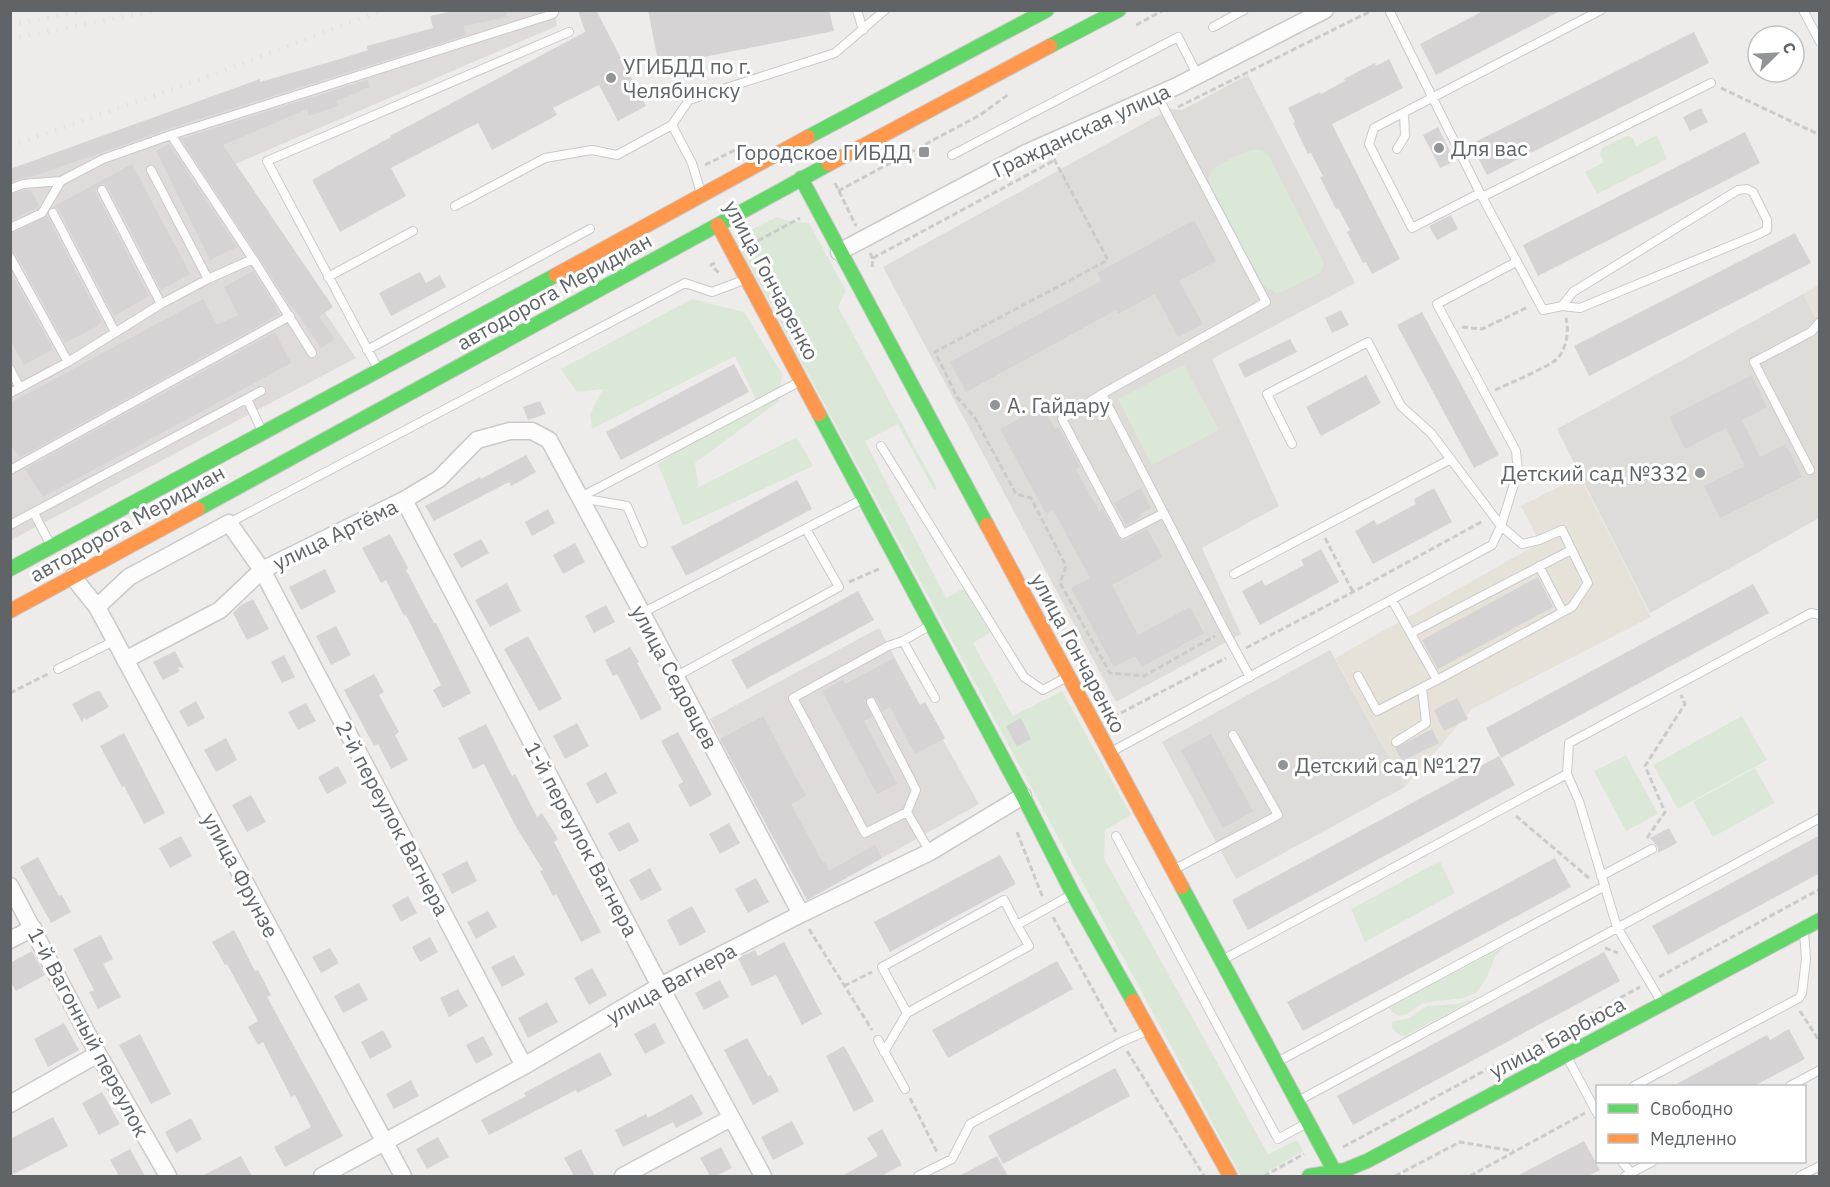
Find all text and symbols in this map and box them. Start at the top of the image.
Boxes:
north arrow [1746,24,1806,84]
text: С [1778,39,1801,57]
place label: УГИБДД по г. Челябинску [623,52,751,104]
marker: УГИБДД по г. Челябинску [604,71,618,85]
street label: Гражданская улица [988,77,1174,183]
place label: Для вас [1451,134,1528,162]
place label: Городское ГИБДД [736,138,912,166]
marker: Для вас [1432,141,1446,155]
marker: Городское ГИБДД [917,145,931,159]
street label: улица Гончаренко [718,195,826,365]
street label: автодорога Меридиан [452,226,656,356]
place label: А. Гайдару [1007,391,1111,419]
marker: А. Гайдару [988,398,1002,412]
street label: автодорога Меридиан [25,458,229,588]
place label: Детский сад №332 [1501,459,1688,487]
marker: Детский сад №332 [1693,466,1707,480]
street label: улица Артёма [268,492,402,576]
street label: улица Гончаренко [1025,568,1133,738]
street label: улица Седовцев [625,600,725,754]
street label: 2-й переулок Вагнера [330,716,456,920]
street label: 1-й переулок Вагнера [519,737,645,941]
place label: Детский сад №127 [1295,751,1482,779]
marker: Детский сад №127 [1276,758,1290,772]
street label: улица Фрунзе [196,808,286,942]
street label: 1-й Вагонный переулок [22,922,156,1142]
street label: улица Вагнера [601,936,741,1030]
street label: улица Барбюса [1484,989,1630,1085]
legend [1596,1085,1806,1163]
text: Свободно [1650,1097,1733,1120]
text: Медленно [1650,1127,1737,1150]

